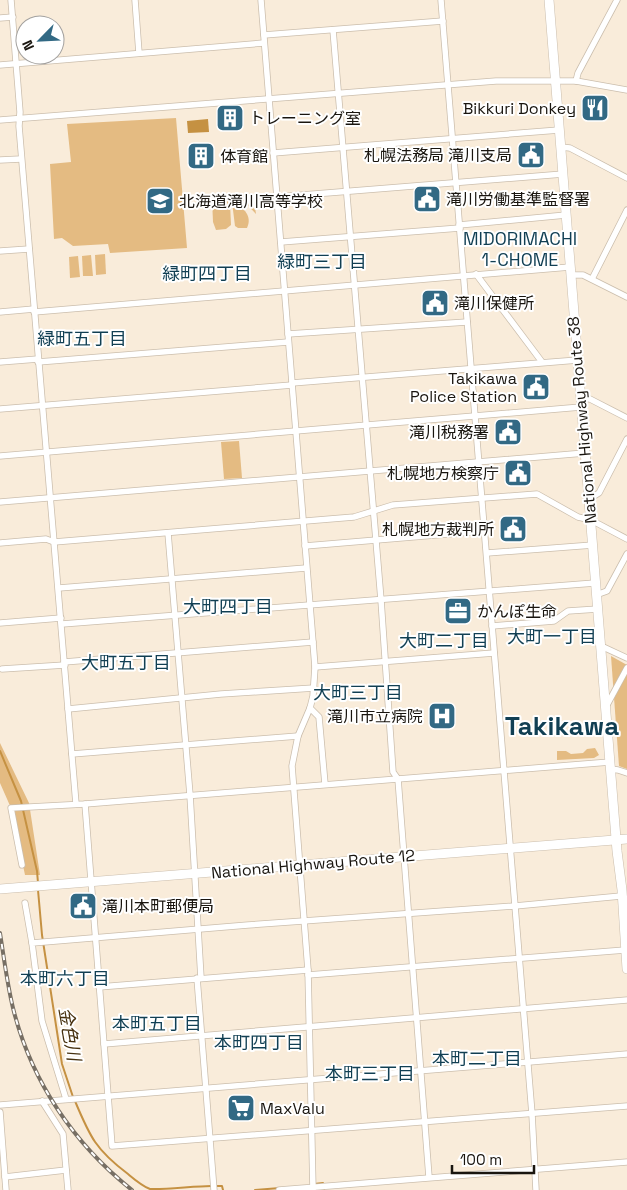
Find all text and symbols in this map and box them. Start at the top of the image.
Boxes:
north arrow [15,15,65,65]
text: N [18,37,38,53]
restaurant icon: Bikkuri Donkey [580,93,610,123]
place label: Bikkuri Donkey [463,98,576,119]
building icon: トレーニング室 [215,103,245,133]
place label: トレーニング室 [249,108,361,129]
public building icon: 札幌法務局 滝川支局 [516,140,546,170]
building icon: 体育館 [186,141,216,171]
place label: 札幌法務局 滝川支局 [364,145,512,166]
place label: 体育館 [220,146,268,167]
public building icon: 滝川労働基準監督署 [412,184,442,214]
school or university icon: 北海道滝川高等学校 [145,186,175,216]
place label: 滝川労働基準監督署 [446,189,590,210]
place label: 北海道滝川高等学校 [179,191,323,212]
district label: MIDORIMACHI 1-CHOME [463,227,577,271]
district label: 緑町三丁目 [277,250,367,273]
district label: 緑町四丁目 [162,262,252,285]
public building icon: 滝川保健所 [420,288,450,318]
place label: 滝川保健所 [454,293,534,314]
street label: National Highway Route 38 [562,316,602,524]
district label: 緑町五丁目 [37,327,127,350]
place label: Takikawa Police Station [410,368,517,407]
public building icon: Takikawa Police Station [521,372,551,402]
public building icon: 滝川税務署 [493,417,523,447]
place label: 滝川税務署 [409,422,489,443]
public building icon: 札幌地方検察庁 [503,458,533,488]
place label: 札幌地方検察庁 [387,463,499,484]
public building icon: 札幌地方裁判所 [498,514,528,544]
place label: 札幌地方裁判所 [382,519,494,540]
district label: 大町四丁目 [183,595,273,618]
office icon: かんぽ生命 [443,596,473,626]
place label: かんぽ生命 [477,601,557,622]
district label: 大町一丁目 [507,625,597,648]
district label: 大町二丁目 [399,629,489,652]
district label: 大町五丁目 [81,651,171,674]
district label: 大町三丁目 [313,681,403,704]
hospital icon: 滝川市立病院 [427,701,457,731]
place label: 滝川市立病院 [327,706,423,727]
district label: Takikawa [505,709,619,743]
street label: National Highway Route 12 [210,845,416,883]
public building icon: 滝川本町郵便局 [68,891,98,921]
place label: 滝川本町郵便局 [102,896,214,917]
district label: 本町六丁目 [20,967,110,990]
water label: 金色川 [54,1005,86,1065]
district label: 本町五丁目 [112,1012,202,1035]
district label: 本町四丁目 [214,1031,304,1054]
district label: 本町二丁目 [432,1047,522,1070]
district label: 本町三丁目 [325,1062,415,1085]
supermarket icon: MaxValu [226,1093,256,1123]
place label: MaxValu [260,1098,325,1119]
scale bar [452,1142,534,1174]
text: 100 m [460,1150,502,1169]

